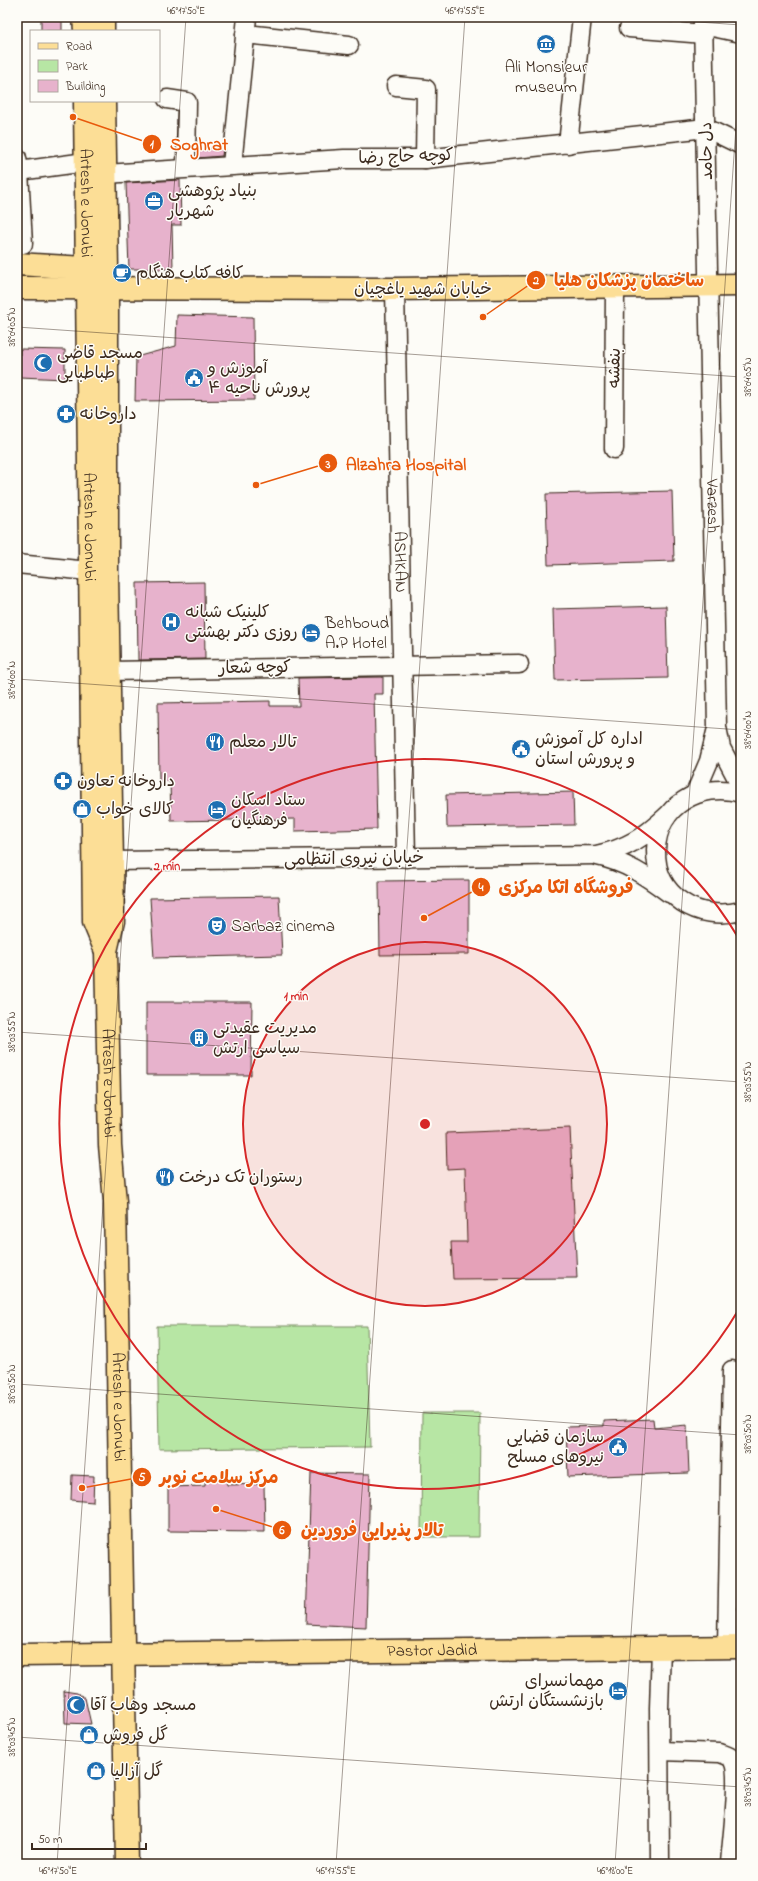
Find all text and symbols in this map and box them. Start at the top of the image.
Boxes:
text: 46°17'50"E [167,4,205,19]
text: 46°17'55"E [445,4,485,19]
legend [30,30,160,102]
museum icon: Ali Monsieur museum [535,33,557,55]
text: Road [66,38,92,56]
place label: Ali Monsieur museum [505,55,588,100]
text: Park [66,58,88,76]
text: Building [65,78,105,97]
street label: دل حامد [694,122,720,180]
callout: Soghrat [142,129,236,159]
text: Soghrat [170,133,229,160]
text: 1 [150,136,154,154]
street label: کوچه حاج رضا [358,143,454,171]
street label: Artesh e Jonubi [73,148,99,258]
place label: بنیاد پژوهشی شهریار [166,179,257,224]
office icon: بنیاد پژوهشی شهریار [143,190,165,212]
place label: کافه کتاب هنگام [136,261,244,286]
cafe icon: کافه کتاب هنگام [111,262,133,284]
callout: ساختمان پزشکان هلیا [526,265,712,295]
text: ساختمان پزشکان هلیا [554,269,704,295]
text: 2 [532,272,539,290]
street label: خیابان شهید یاغچیان [354,277,492,302]
text: 38°04'05"N [5,307,20,347]
place label: مسجد قاضی طباطبایی [57,341,143,386]
street label: بنفشه [602,348,628,388]
mosque icon: مسجد قاضی طباطبایی [32,352,54,374]
place label: آموزش و پرورش ناحیه ۴ [206,356,310,401]
text: 38°04'05"N [741,357,756,397]
public building icon: آموزش و پرورش ناحیه ۴ [183,367,205,389]
place label: داروخانه [80,402,137,427]
pharmacy icon: داروخانه [55,403,77,425]
callout: Alzahra Hospital [318,448,474,478]
text: Alzahra Hospital [346,453,466,479]
text: 3 [325,456,331,474]
street label: Artesh e Jonubi [77,472,103,582]
street label: Varzesh [700,478,726,533]
street label: ASHKAN [387,531,413,593]
place label: کلینیک شبانه روزی دکتر بهشتی [185,600,298,645]
hospital icon: کلینیک شبانه روزی دکتر بهشتی [160,611,182,633]
place label: Behboud A.P Hotel [324,611,390,656]
hotel icon: Behboud A.P Hotel [300,622,322,644]
street label: کوچه شعار [217,655,291,681]
text: 38°04'00"N [5,661,20,699]
text: 38°04'00"N [741,711,756,749]
place label: اداره کل آموزش و پرورش استان [535,727,643,772]
place label: تالار معلم [229,730,298,755]
restaurant icon: تالار معلم [204,731,226,753]
public building icon: اداره کل آموزش و پرورش استان [510,738,532,760]
place label: داروخانه تعاون [77,769,175,794]
pharmacy icon: داروخانه تعاون [52,770,74,792]
place label: ستاد اسکان فرهنگیان [231,788,306,833]
place label: کالای خواب [96,797,174,822]
shop icon: کالای خواب [71,798,93,820]
hotel icon: ستاد اسکان فرهنگیان [206,799,228,821]
street label: خیابان نیروی انتظامی [284,845,424,873]
text: 2 min [153,858,180,876]
callout: فروشگاه اتکا مرکزی [471,872,642,902]
text: فروشگاه اتکا مرکزی [499,876,633,902]
text: 4 [478,879,484,897]
place label: Sarbaz cinema [231,914,335,939]
theatre icon: Sarbaz cinema [206,915,228,937]
text: 1 min [284,988,308,1006]
text: 38°03'55"N [5,1011,20,1052]
place label: مدیریت عقیدتی سیاسی ارتش [213,1016,317,1061]
building icon: مدیریت عقیدتی سیاسی ارتش [188,1027,210,1049]
street label: Artesh e Jonubi [95,1028,122,1138]
text: 38°03'55"N [741,1061,756,1102]
centre of rings [418,1117,432,1131]
place label: رستوران تک درخت [179,1165,303,1190]
restaurant icon: رستوران تک درخت [154,1166,176,1188]
street label: Artesh e Jonubi [105,1352,132,1462]
text: 38°03'50"N [5,1364,20,1404]
text: 38°03'50"N [741,1414,756,1454]
place label: سازمان قضایی نیروهای مسلح [506,1425,604,1470]
public building icon: سازمان قضایی نیروهای مسلح [607,1436,629,1458]
callout: مرکز سلامت نوبر [132,1462,287,1492]
text: مرکز سلامت نوبر [158,1466,278,1492]
text: 5 [139,1469,146,1487]
callout: تالار پذیرایی فروردین [272,1515,451,1545]
text: تالار پذیرایی فروردین [301,1519,444,1545]
text: 6 [278,1522,285,1540]
street label: Pastor Jadid [387,1637,478,1663]
place label: مهمانسرای بازنشستگان ارتش [489,1669,604,1714]
hotel icon: مهمانسرای بازنشستگان ارتش [607,1680,629,1702]
place label: مسجد وهاب آقا [90,1693,196,1718]
mosque icon: مسجد وهاب آقا [65,1694,87,1716]
text: 38°03'45"N [5,1717,20,1757]
place label: گل فروش [103,1723,168,1748]
shop icon: گل فروش [78,1724,100,1746]
place label: گل آزالیا [110,1759,163,1784]
shop icon: گل آزالیا [85,1760,107,1782]
text: 38°03'45"N [741,1767,756,1807]
scale bar [32,1825,146,1851]
text: 50 m [38,1831,62,1849]
text: 46°17'50"E [39,1864,77,1879]
text: 46°17'55"E [316,1864,356,1879]
text: 46°18'00"E [597,1864,633,1879]

